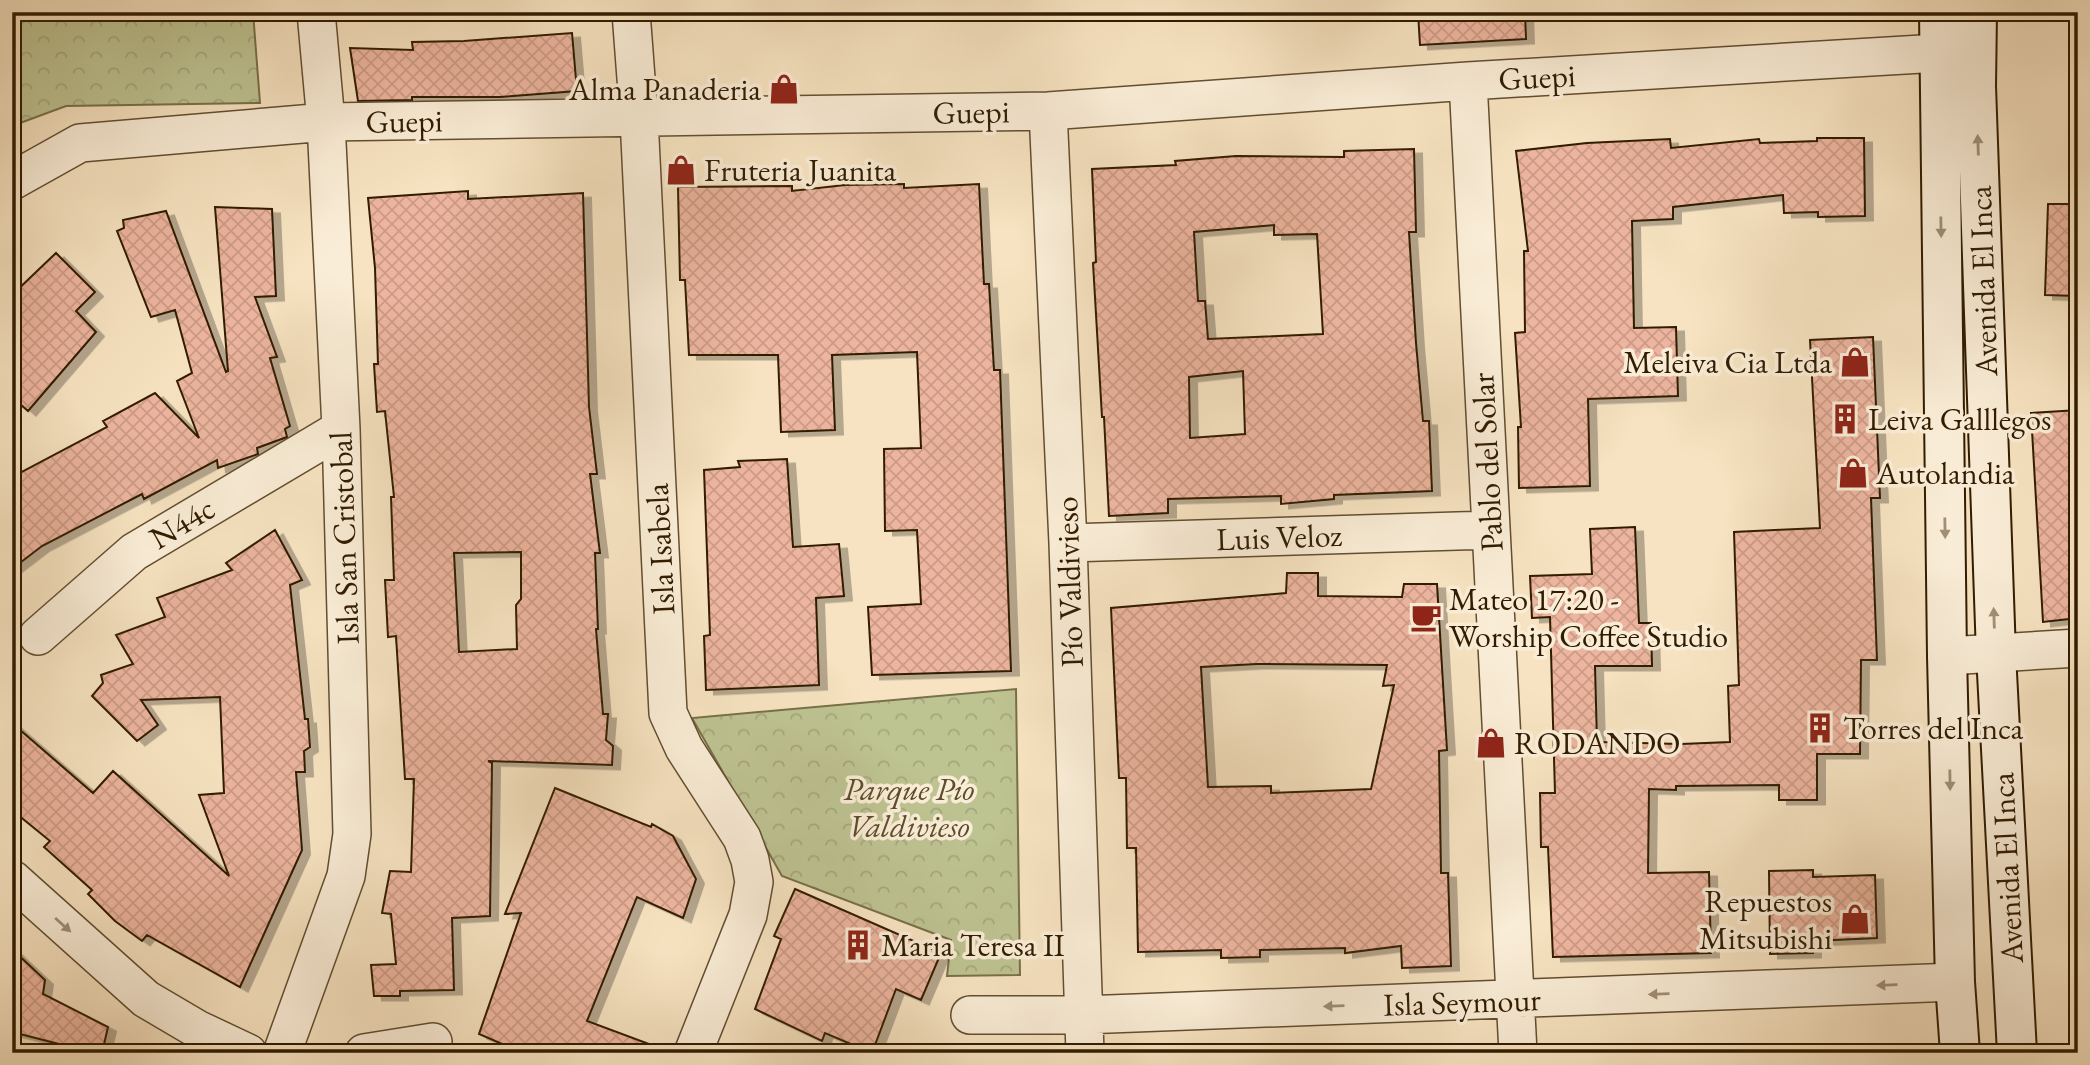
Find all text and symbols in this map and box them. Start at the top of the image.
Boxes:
street label: Guepi [1497,54,1577,100]
place label: Alma Panaderia [568,68,761,110]
shop icon: Alma Panaderia [767,72,801,106]
street label: Guepi [932,90,1010,134]
street label: Guepi [365,99,443,143]
one-way arrow [1973,134,1984,156]
place label: Fruteria Juanita [704,149,896,191]
shop icon: Fruteria Juanita [664,153,698,187]
street label: Avenida El Inca [1959,185,2007,378]
one-way arrow [1935,217,1947,239]
place label: Meleiva Cia Ltda [1623,341,1832,383]
shop icon: Meleiva Cia Ltda [1838,345,1872,379]
street label: Pablo del Solar [1461,371,1513,552]
place label: Leiva Galllegos [1868,398,2051,440]
building icon: Leiva Galllegos [1828,402,1862,436]
street label: Isla San Cristobal [319,431,369,645]
place label: Autolandia [1875,452,2015,494]
shop icon: Autolandia [1836,456,1870,490]
street label: Isla Isabela [636,482,684,616]
street label: N44c [142,487,222,559]
street label: Pío Valdivieso [1045,496,1093,668]
street label: Luis Veloz [1215,514,1343,560]
one-way arrow [1939,518,1951,540]
place label: Mateo 17:20 - Worship Coffee Studio [1449,578,1728,657]
cafe icon: Mateo 17:20 - Worship Coffee Studio [1409,600,1443,634]
one-way arrow [1989,606,2000,628]
place label: Torres del Inca [1843,707,2024,749]
building icon: Torres del Inca [1803,711,1837,745]
place label: RODANDO [1514,722,1680,764]
shop icon: RODANDO [1474,726,1508,760]
park label: Parque Pío Valdivieso [843,768,975,847]
one-way arrow [1944,770,1956,792]
street label: Avenida El Inca [1981,771,2033,965]
place label: Repuestos Mitsubishi [1699,880,1832,959]
shop icon: Repuestos Mitsubishi [1838,902,1872,936]
one-way arrow [54,917,72,933]
place label: Maria Teresa II [881,924,1065,966]
building icon: Maria Teresa II [841,928,875,962]
street label: Isla Seymour [1382,978,1542,1026]
one-way arrow [1875,980,1897,991]
one-way arrow [1648,989,1670,1000]
one-way arrow [1323,1001,1345,1012]

